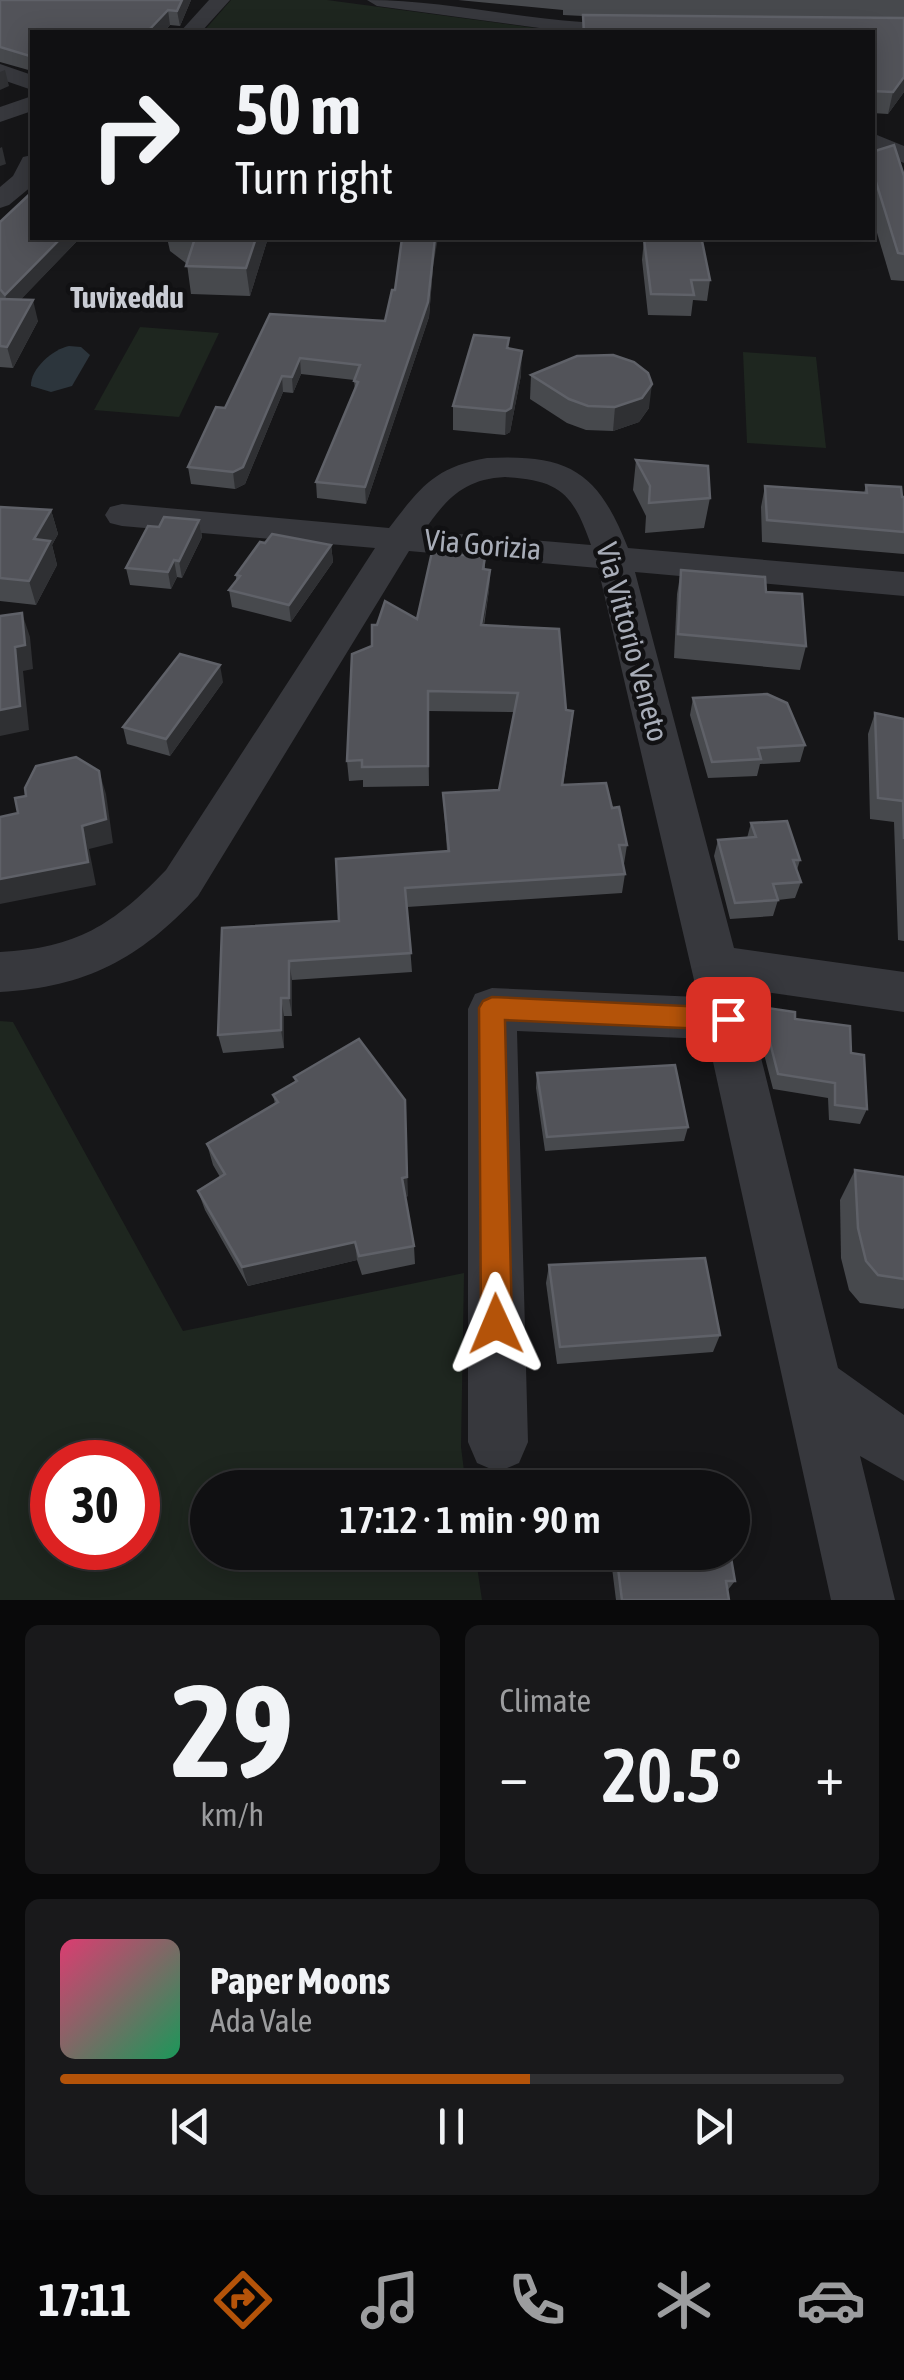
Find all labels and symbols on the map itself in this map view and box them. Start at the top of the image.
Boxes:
district label: Tuvixeddu [70,280,184,314]
street label: Via Gorizia [423,522,543,566]
street label: Via Vittorio Veneto [590,539,676,745]
pin [686,977,771,1062]
position arrow [444,1272,548,1376]
speed limit sign: 30 [30,1440,160,1570]

